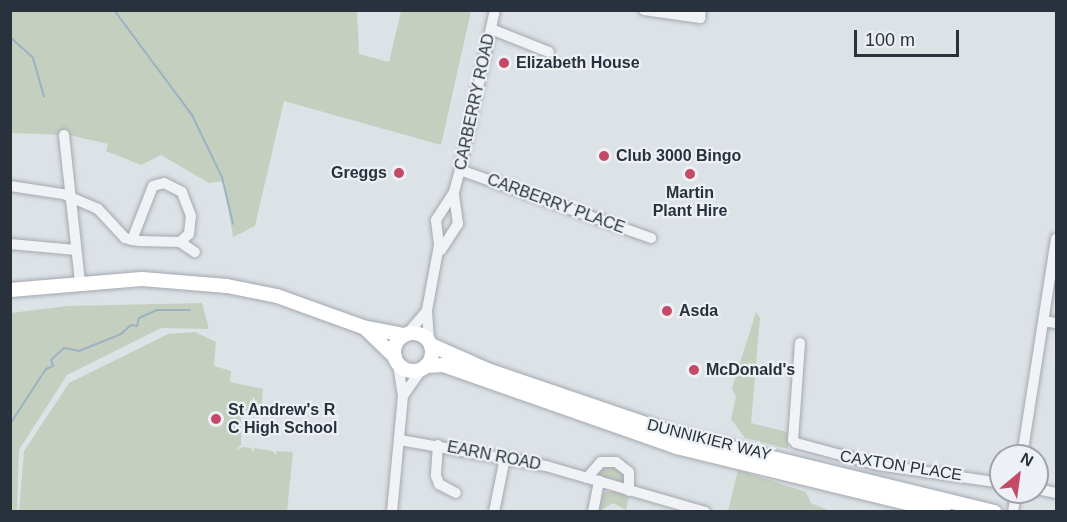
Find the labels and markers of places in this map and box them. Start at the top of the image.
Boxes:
place label: Elizabeth House [516,53,640,73]
marker: Elizabeth House [497,56,511,70]
place label: Club 3000 Bingo [616,146,741,166]
marker: Club 3000 Bingo [597,149,611,163]
place label: Greggs [331,163,387,183]
marker: Greggs [392,166,406,180]
marker: Martin Plant Hire [683,167,697,181]
place label: Martin Plant Hire [653,183,727,221]
place label: Asda [679,301,718,321]
marker: Asda [660,304,674,318]
place label: McDonald's [706,360,795,380]
marker: McDonald's [687,363,701,377]
place label: St Andrew's R C High School [228,400,337,438]
marker: St Andrew's R C High School [209,412,223,426]

